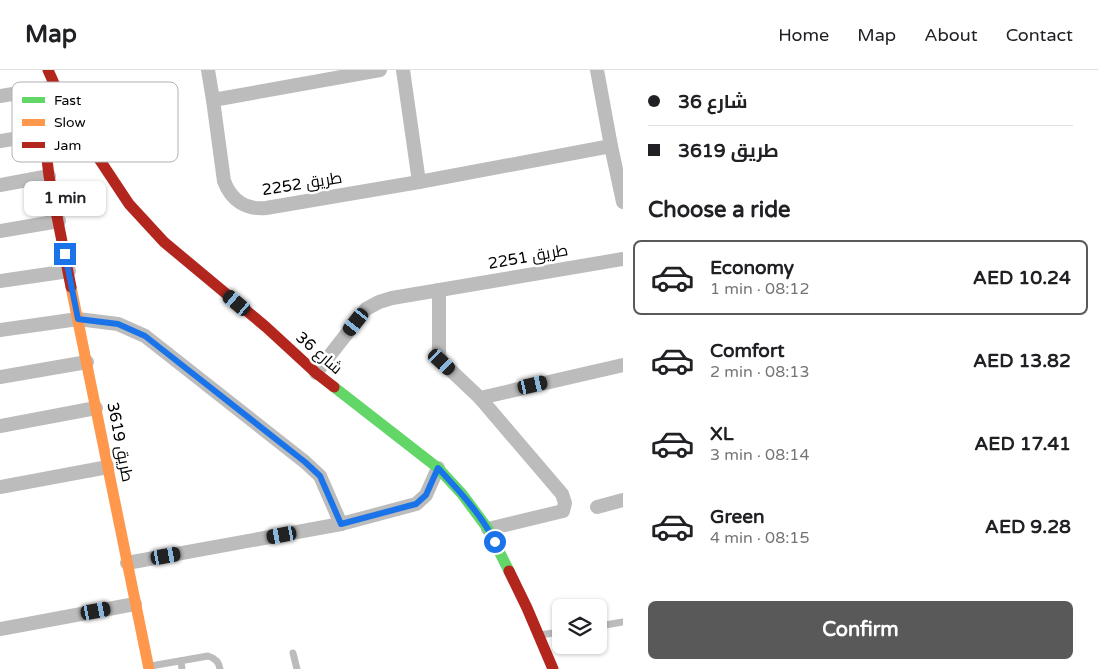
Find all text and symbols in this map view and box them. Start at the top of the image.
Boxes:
text: Map [25,20,77,49]
text: Home [778,24,829,46]
text: Map [857,24,896,46]
text: About [924,24,978,46]
text: Contact [1006,24,1073,46]
legend [12,82,178,162]
text: شارع 36 [678,91,747,113]
text: Fast [54,92,82,109]
text: Slow [54,114,86,131]
text: Jam [54,137,81,154]
text: طريق 3619 [678,140,779,162]
street label: طريق 2252 [260,168,344,200]
callout: 1 min [24,181,106,216]
text: 1 min [44,188,86,208]
text: Choose a ride [648,197,791,223]
street label: طريق 2251 [486,240,570,274]
route end [54,243,76,265]
icon: car [650,255,695,300]
text: Economy [710,257,794,279]
text: AED 10.24 [973,267,1071,289]
text: 1 min · 08:12 [710,279,809,299]
car [220,288,253,318]
car [340,306,371,338]
street label: شارع 36 [291,327,346,379]
icon: car [650,338,695,383]
text: Comfort [710,340,784,362]
car [425,346,458,378]
text: AED 13.82 [973,350,1071,372]
text: 2 min · 08:13 [710,362,809,382]
car [516,374,549,396]
street label: طريق 3619 [102,400,138,484]
icon: car [650,421,695,466]
text: XL [710,423,734,445]
text: AED 17.41 [974,433,1071,455]
text: 3 min · 08:14 [710,445,809,465]
icon: car [650,504,695,549]
text: Green [710,506,764,528]
text: AED 9.28 [985,516,1071,538]
car [265,525,298,545]
text: 4 min · 08:15 [710,528,809,548]
route start [484,531,506,553]
car [149,546,182,566]
map controls [552,599,607,654]
button: layers [552,599,607,654]
car [79,601,112,621]
button: Confirm [648,601,1073,659]

